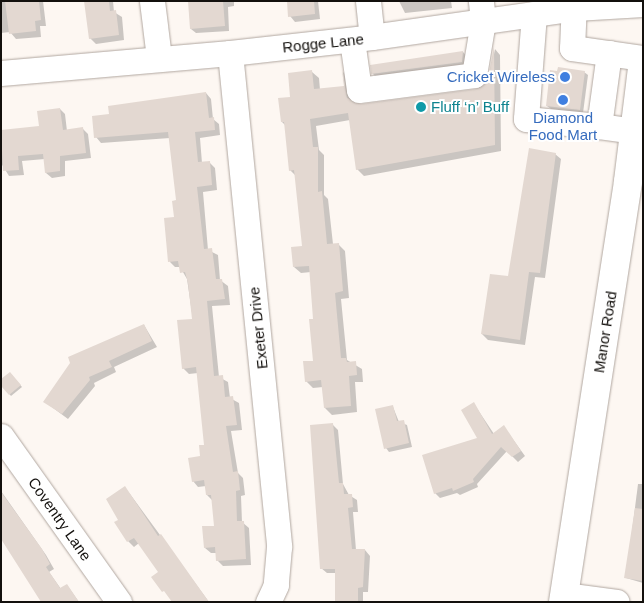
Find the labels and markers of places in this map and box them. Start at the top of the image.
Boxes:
place label: Cricket Wireless [447,68,555,86]
marker: Cricket Wireless [559,71,571,83]
marker: Diamond Food Mart [557,94,569,106]
place label: Fluff ‘n’ Buff [431,98,510,116]
marker: Fluff ‘n’ Buff [415,101,427,113]
place label: Diamond Food Mart [529,108,597,143]

